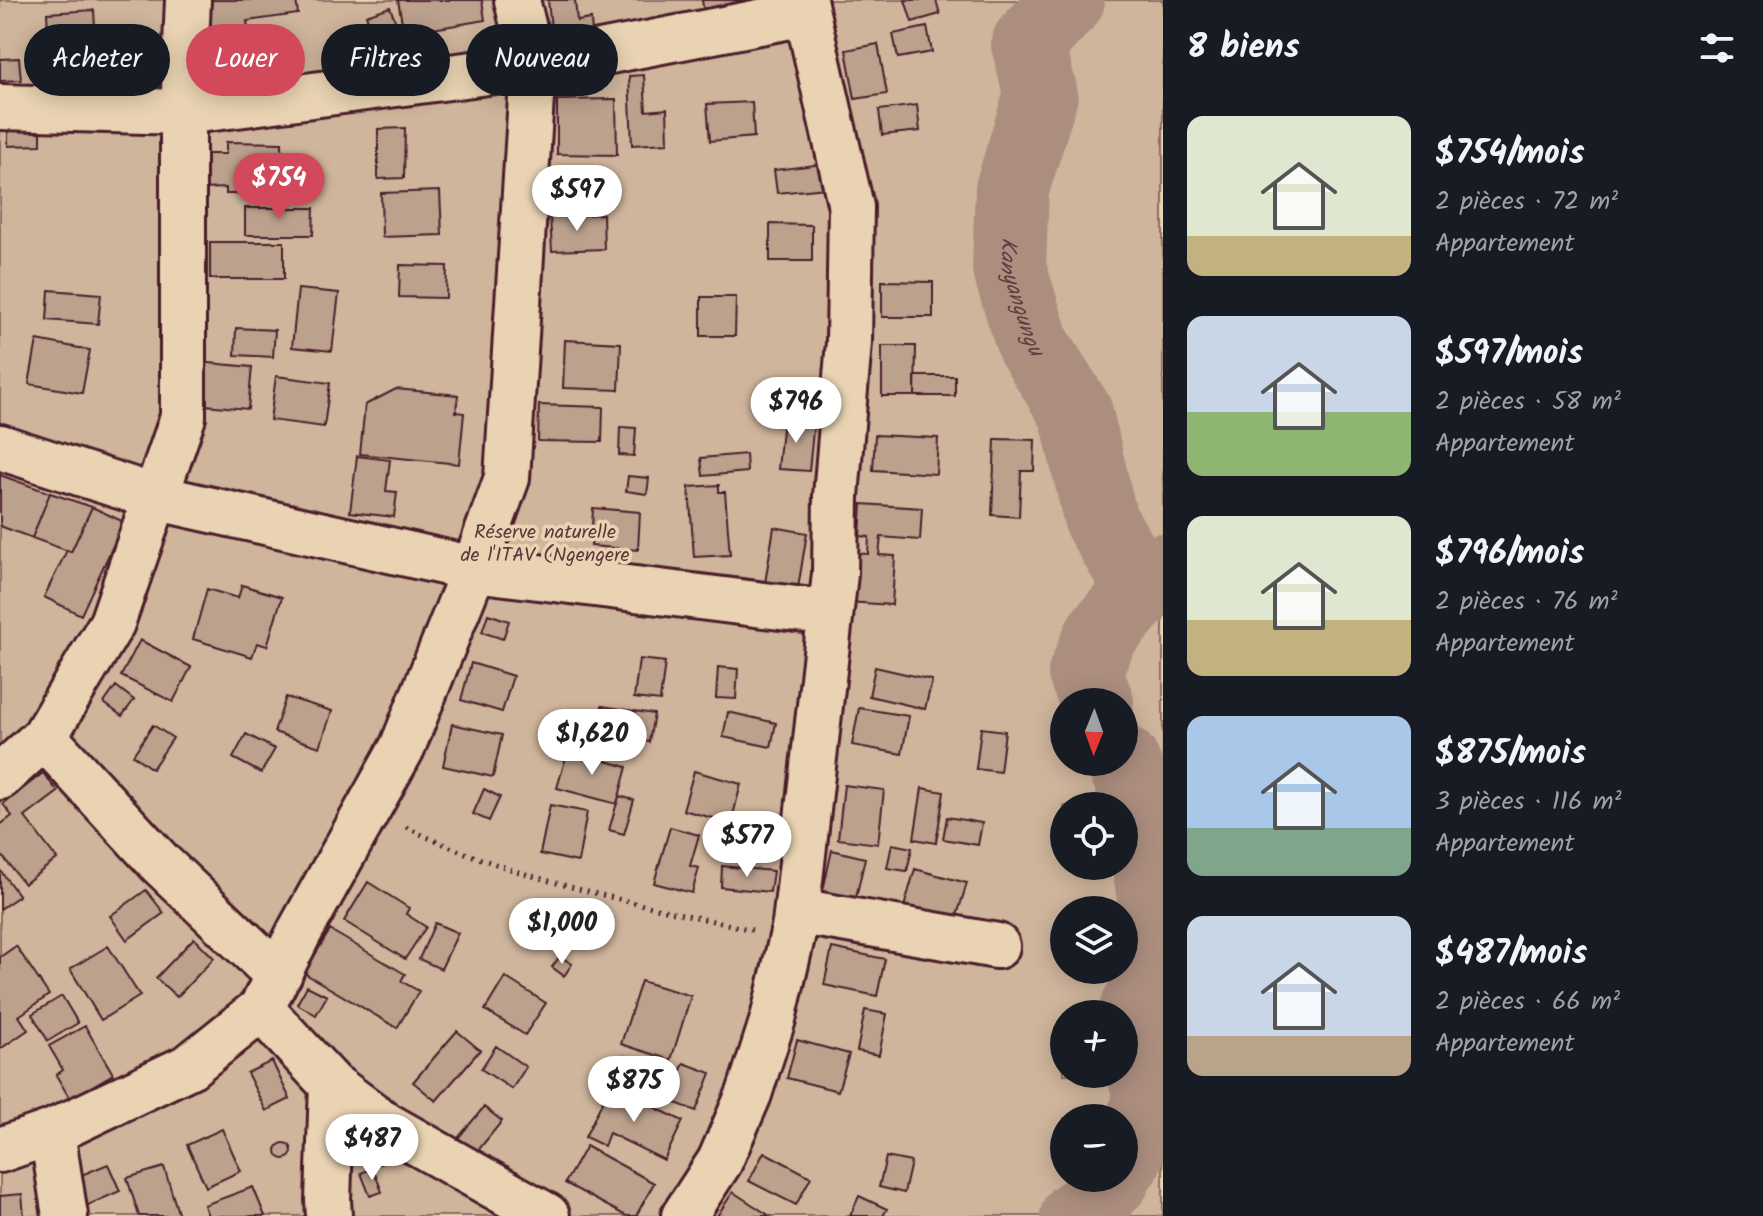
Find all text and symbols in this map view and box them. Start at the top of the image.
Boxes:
text: 8 biens [1187,21,1300,75]
chip: Acheter [24,24,170,96]
chip: Louer [186,24,305,96]
chip: Filtres [321,24,450,96]
chip: Nouveau [466,24,618,96]
icon: filters [1695,26,1739,70]
text: $754/mois [1435,127,1585,181]
icon: home [1251,148,1347,244]
pin: $754 [232,153,326,221]
text: $754 [252,158,307,200]
pin: $597 [530,165,624,233]
text: $597 [550,170,604,212]
text: 2 pièces · 72 m² [1435,181,1618,223]
text: Appartement [1435,223,1575,265]
water label: Kanyangungu [989,237,1053,366]
text: $597/mois [1435,327,1583,381]
icon: home [1251,348,1347,444]
pin: $796 [749,377,843,445]
text: 2 pièces · 58 m² [1435,381,1621,423]
text: $796 [769,382,823,424]
text: Appartement [1435,423,1575,465]
park label: Réserve naturelle de l'ITAV (Ngengere [460,517,630,572]
text: $796/mois [1435,527,1584,581]
icon: home [1251,548,1347,644]
text: 2 pièces · 76 m² [1435,581,1617,623]
text: Appartement [1435,623,1575,665]
north arrow [1050,688,1138,776]
map controls [1050,688,1138,1192]
pin: $1,620 [527,709,657,777]
text: $1,620 [556,714,628,756]
text: $875/mois [1435,727,1586,781]
icon: home [1251,748,1347,844]
text: 3 pièces · 116 m² [1435,781,1622,823]
button: locate [1050,792,1138,880]
pin: $577 [700,811,794,879]
text: $577 [720,816,774,858]
text: Appartement [1435,823,1575,865]
button: layers [1050,896,1138,984]
pin: $1,000 [497,898,627,966]
text: $1,000 [527,903,597,945]
text: $487/mois [1435,927,1587,981]
icon: home [1251,948,1347,1044]
text: 2 pièces · 66 m² [1435,981,1620,1023]
button: + [1050,1000,1138,1088]
text: Appartement [1435,1023,1575,1065]
pin: $875 [587,1056,681,1124]
text: $875 [606,1061,662,1103]
button: − [1050,1104,1138,1192]
pin: $487 [325,1114,419,1182]
text: $487 [343,1119,401,1161]

